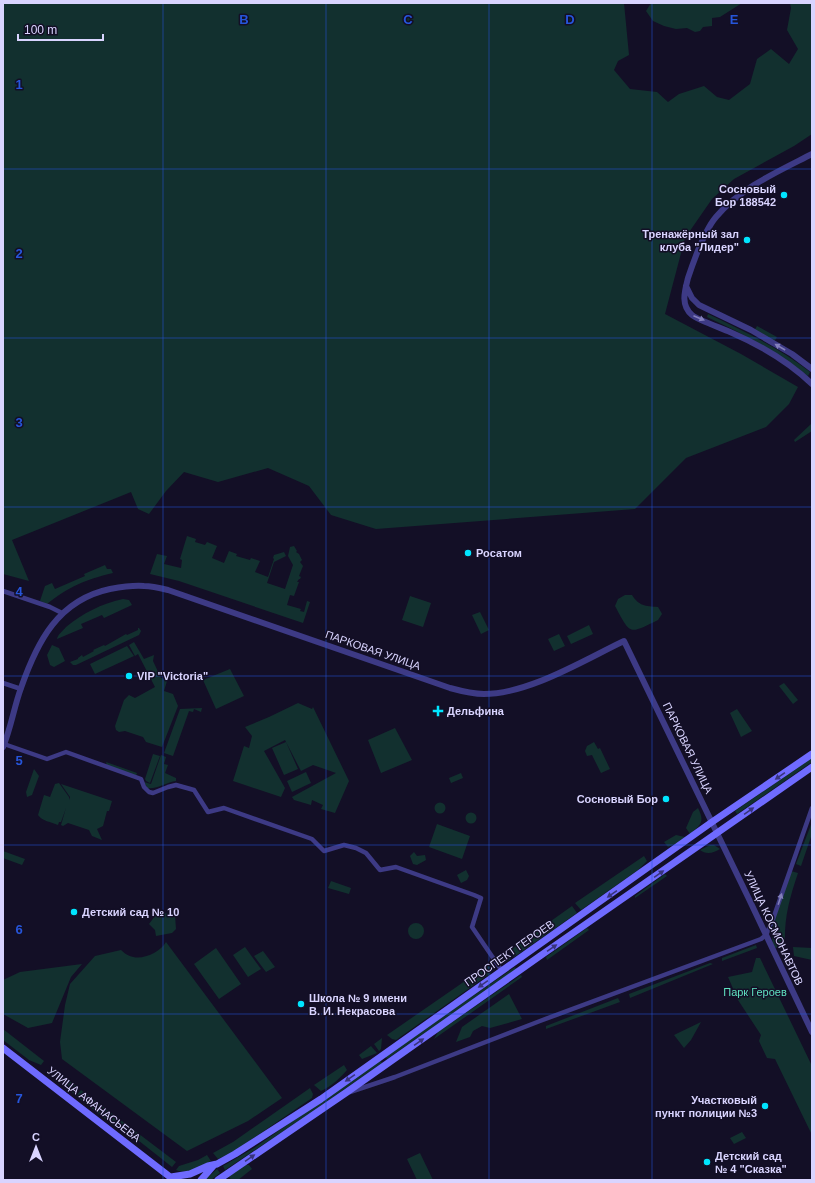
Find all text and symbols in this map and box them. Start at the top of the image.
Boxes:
text: B [239,12,249,27]
text: C [403,12,413,27]
text: D [565,12,575,27]
text: E [730,12,739,27]
scale bar [18,16,103,42]
text: 100 m [24,23,57,37]
text: 1 [15,77,23,92]
place label: Сосновый Бор 188542 [715,183,776,208]
marker: Сосновый Бор 188542 [779,190,789,200]
place label: Тренажёрный зал клуба "Лидер" [642,228,739,253]
marker: Тренажёрный зал клуба "Лидер" [742,235,752,245]
text: 2 [15,246,23,261]
one-way arrow [693,315,704,321]
one-way arrow [774,344,786,351]
text: 3 [15,415,23,430]
place label: Росатом [476,547,522,559]
marker: Росатом [463,548,473,558]
text: 4 [15,584,23,599]
street label: ПАРКОВАЯ УЛИЦА [324,628,423,672]
place label: VIP "Victoria" [137,670,208,682]
marker: VIP "Victoria" [124,671,134,681]
street label: ПАРКОВАЯ УЛИЦА [661,700,716,796]
marker: Дельфина [432,705,444,717]
place label: Дельфина [447,705,505,717]
text: 5 [15,753,23,768]
one-way arrow [774,772,785,780]
place label: Сосновый Бор [577,793,658,805]
marker: Сосновый Бор [661,794,671,804]
one-way arrow [744,806,755,815]
street label: УЛИЦА КОСМОНАВТОВ [742,869,806,987]
one-way arrow [654,870,664,878]
one-way arrow [607,890,618,898]
one-way arrow [777,892,783,904]
place label: Детский сад № 10 [82,906,179,918]
marker: Детский сад № 10 [69,907,79,917]
street label: ПРОСПЕКТ ГЕРОЕВ [462,918,556,988]
text: 6 [15,922,23,937]
one-way arrow [547,944,557,952]
one-way arrow [478,980,489,988]
park label: Парк Героев [723,986,787,998]
place label: Школа № 9 имени В. И. Некрасова [309,992,407,1017]
marker: Школа № 9 имени В. И. Некрасова [296,999,306,1009]
one-way arrow [413,1038,424,1046]
street label: УЛИЦА АФАНАСЬЕВА [45,1064,143,1144]
one-way arrow [344,1074,355,1082]
text: 7 [15,1091,23,1106]
place label: Участковый пункт полиции №3 [655,1094,757,1119]
marker: Участковый пункт полиции №3 [760,1101,770,1111]
north arrow [16,1127,56,1167]
text: С [32,1131,40,1143]
place label: Детский сад № 4 "Сказка" [715,1150,787,1175]
one-way arrow [245,1154,256,1162]
marker: Детский сад № 4 "Сказка" [702,1157,712,1167]

